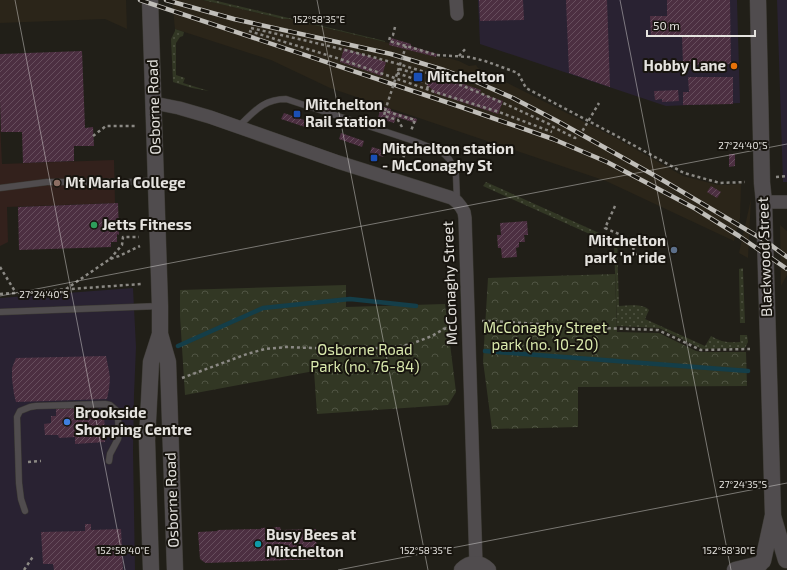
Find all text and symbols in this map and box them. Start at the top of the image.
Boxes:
scale bar [647,12,755,38]
text: 152°58'35"E [293,13,345,25]
text: 50 m [653,18,680,32]
place label: Hobby Lane [644,56,726,75]
street label: Osborne Road [142,59,164,155]
marker: Hobby Lane [729,61,739,71]
place label: Mitchelton [427,67,505,85]
marker: Mitchelton [412,71,424,83]
place label: Mitchelton Rail station [305,95,386,130]
marker: Mitchelton Rail station [292,109,302,119]
place label: Mitchelton station - McConaghy St [382,139,514,175]
text: 27°24'40"S [718,139,768,151]
marker: Mitchelton station - McConaghy St [369,153,379,163]
place label: Mt Maria College [65,173,186,191]
marker: Mt Maria College [52,178,62,188]
street label: Blackwood Street [753,197,775,317]
place label: Jetts Fitness [102,215,192,233]
marker: Jetts Fitness [89,220,99,230]
street label: McConaghy Street [438,220,460,345]
place label: Mitchelton park 'n' ride [584,231,666,266]
marker: Mitchelton park 'n' ride [669,245,679,255]
text: 27°24'40"S [19,288,69,300]
park label: McConaghy Street park (no. 10-20) [483,318,607,353]
park label: Osborne Road Park (no. 76-84) [310,340,420,375]
place label: Brookside Shopping Centre [75,403,192,438]
marker: Brookside Shopping Centre [62,417,72,427]
street label: Osborne Road [160,452,182,548]
text: 27°24'35"S [719,478,768,490]
place label: Busy Bees at Mitchelton [266,525,356,560]
marker: Busy Bees at Mitchelton [253,539,263,549]
text: 152°58'40"E [96,544,150,556]
text: 152°58'35"E [400,544,452,556]
text: 152°58'30"E [703,544,756,556]

